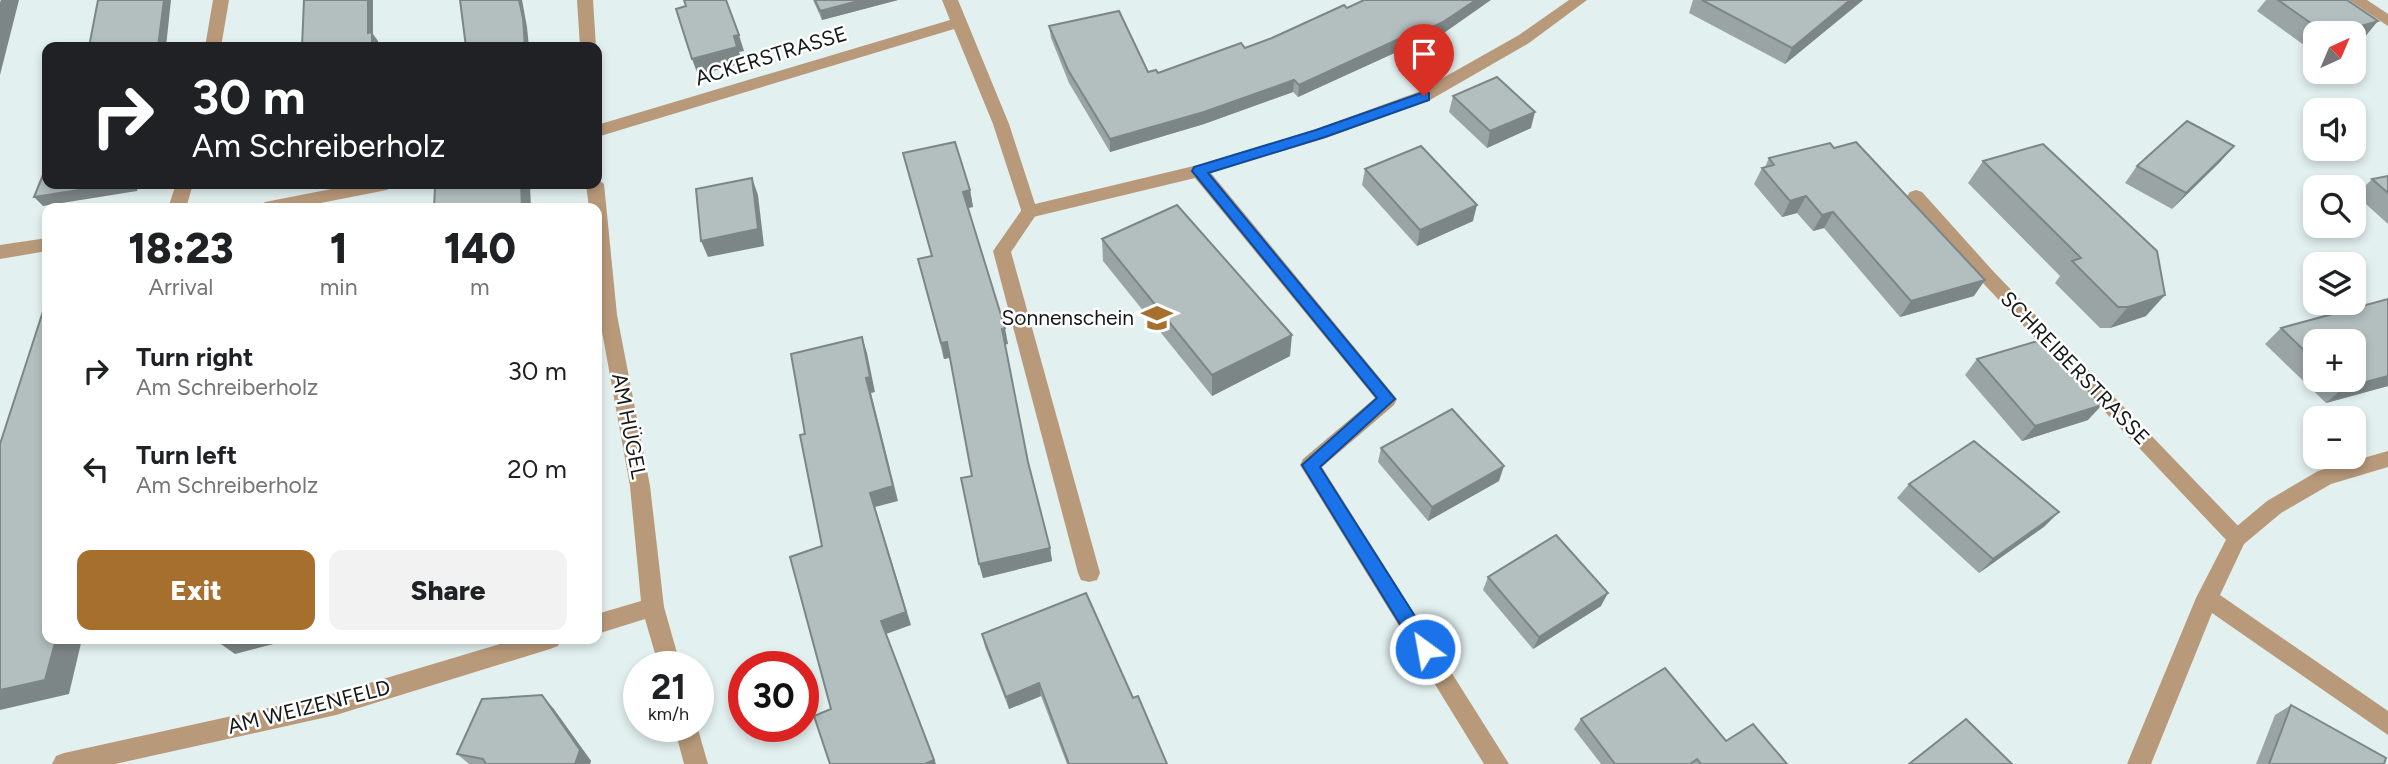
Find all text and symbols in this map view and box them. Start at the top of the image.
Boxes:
street label: ACKERSTRASSE [692,21,850,90]
north arrow [2303,21,2366,84]
map controls [2303,21,2366,469]
pin [1394,24,1454,96]
icon: arrive [1405,35,1443,73]
text: 30 m [192,67,305,126]
icon: right [77,70,168,161]
button: sound [2303,98,2366,161]
text: Am Schreiberholz [192,127,446,165]
button: search [2303,175,2366,238]
text: 18:23 [128,223,234,274]
text: 1 [330,223,348,274]
text: 140 [444,223,516,274]
button: layers [2303,252,2366,315]
text: Arrival [148,273,213,301]
text: min [320,273,358,301]
text: m [470,273,490,301]
street label: SCHREIBERSTRASSE [1996,286,2155,450]
school or university icon: Sonnenschein [1140,301,1174,335]
place label: Sonnenschein [1001,305,1134,330]
button: + [2303,329,2366,392]
text: Turn right [136,341,253,373]
icon: right [77,352,115,390]
text: 30 m [508,355,567,387]
street label: AM HÜGEL [607,371,652,481]
text: Am Schreiberholz [136,373,318,401]
button: − [2303,406,2366,469]
text: Turn left [136,439,237,471]
icon: left [77,450,115,488]
text: 20 m [507,453,567,485]
text: Am Schreiberholz [136,471,318,499]
button: Exit [77,550,315,630]
button: Share [329,550,567,630]
position arrow [1388,612,1462,686]
speed limit sign: 30 [728,651,819,742]
text: 21 [651,666,686,708]
street label: AM WEIZENFELD [225,674,393,739]
text: km/h [648,703,689,725]

